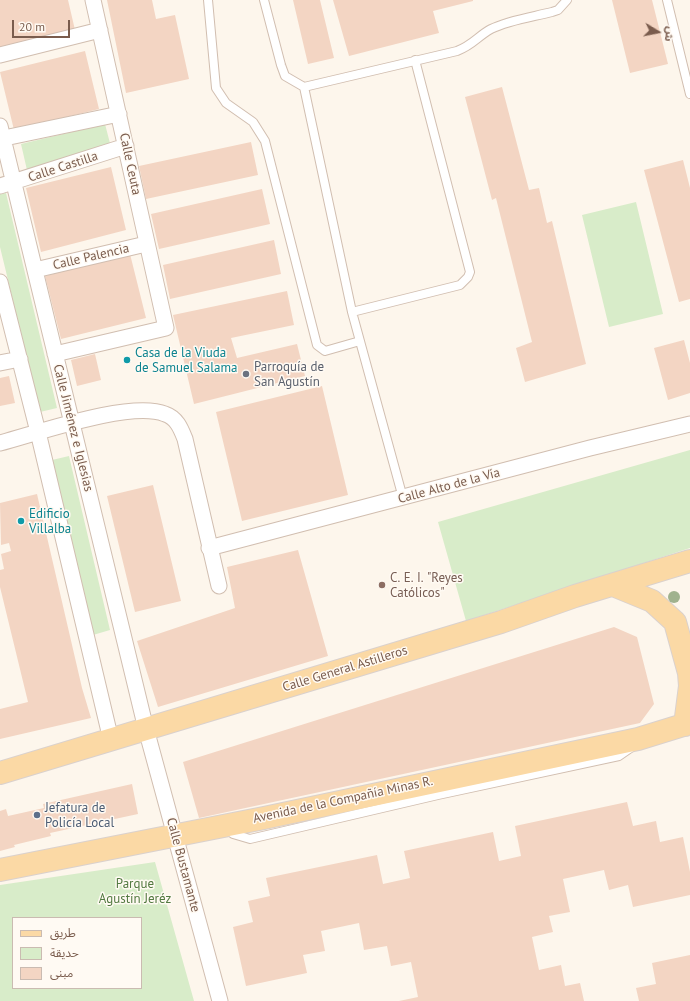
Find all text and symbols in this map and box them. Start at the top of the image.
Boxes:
scale bar [14,12,72,38]
north arrow [638,12,678,52]
text: 20 m [19,19,45,34]
text: ش [662,25,678,43]
street label: Calle Ceuta [116,132,144,196]
street label: Calle Castilla [26,148,100,186]
street label: Calle Palencia [51,241,131,273]
place label: Casa de la Viuda de Samuel Salama [135,345,237,376]
marker: Casa de la Viuda de Samuel Salama [122,355,132,365]
place label: Parroquía de San Agustín [254,359,324,390]
street label: Calle Jiménez e Iglesias [50,363,96,493]
marker: Parroquía de San Agustín [241,369,251,379]
street label: Calle Alto de la Vía [396,465,502,507]
place label: Edificio Villalba [29,506,71,537]
marker: Edificio Villalba [16,516,26,526]
place label: C. E. I. "Reyes Católicos" [390,570,463,601]
marker: C. E. I. "Reyes Católicos" [377,580,387,590]
street label: Calle General Astilleros [281,643,409,695]
street label: Avenida de la Compañía Minas R. [252,773,434,827]
place label: Jefatura de Policía Local [45,800,114,831]
marker: Jefatura de Policía Local [32,810,42,820]
street label: Calle Bustamante [163,816,203,914]
park label: Parque Agustín Jeréz [99,876,171,907]
legend [12,917,142,989]
text: طريق [50,925,76,940]
text: حديقة [50,945,79,960]
text: مبنى [50,965,73,980]

